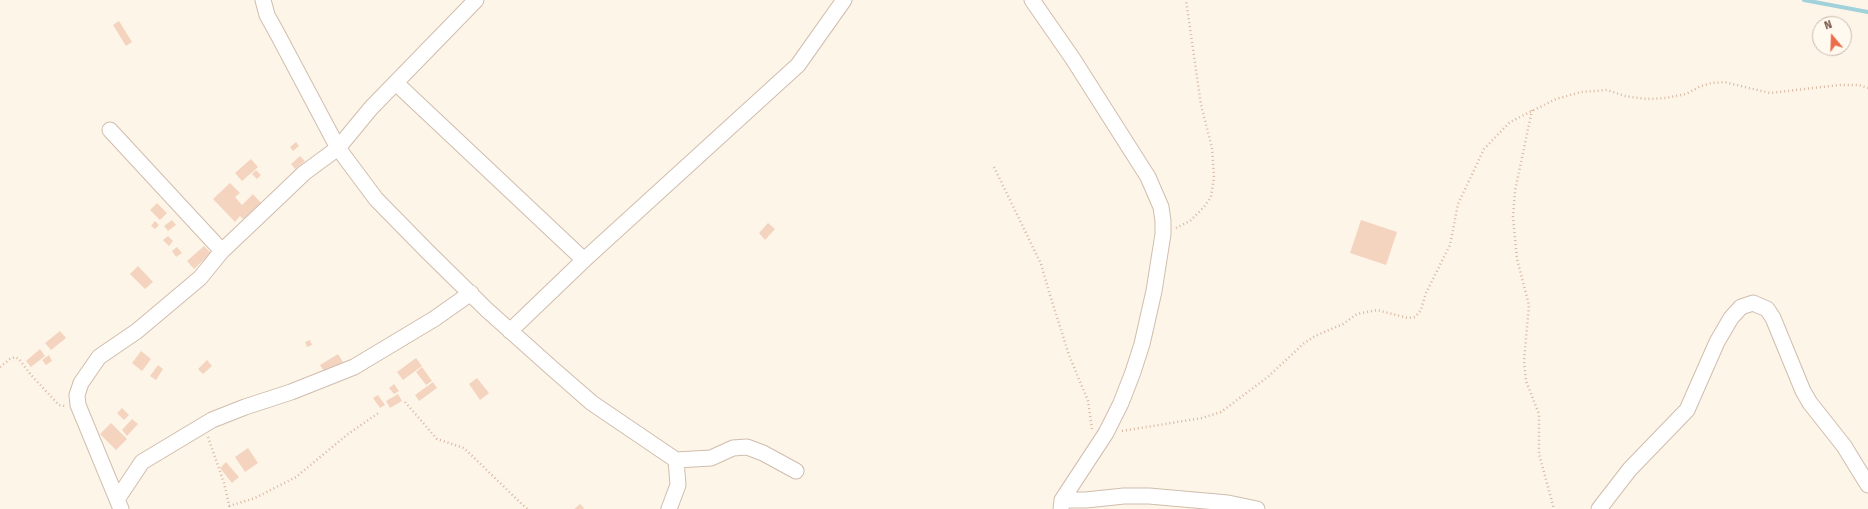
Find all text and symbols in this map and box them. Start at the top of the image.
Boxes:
north arrow [1812,16,1852,56]
text: N [1823,18,1834,32]

